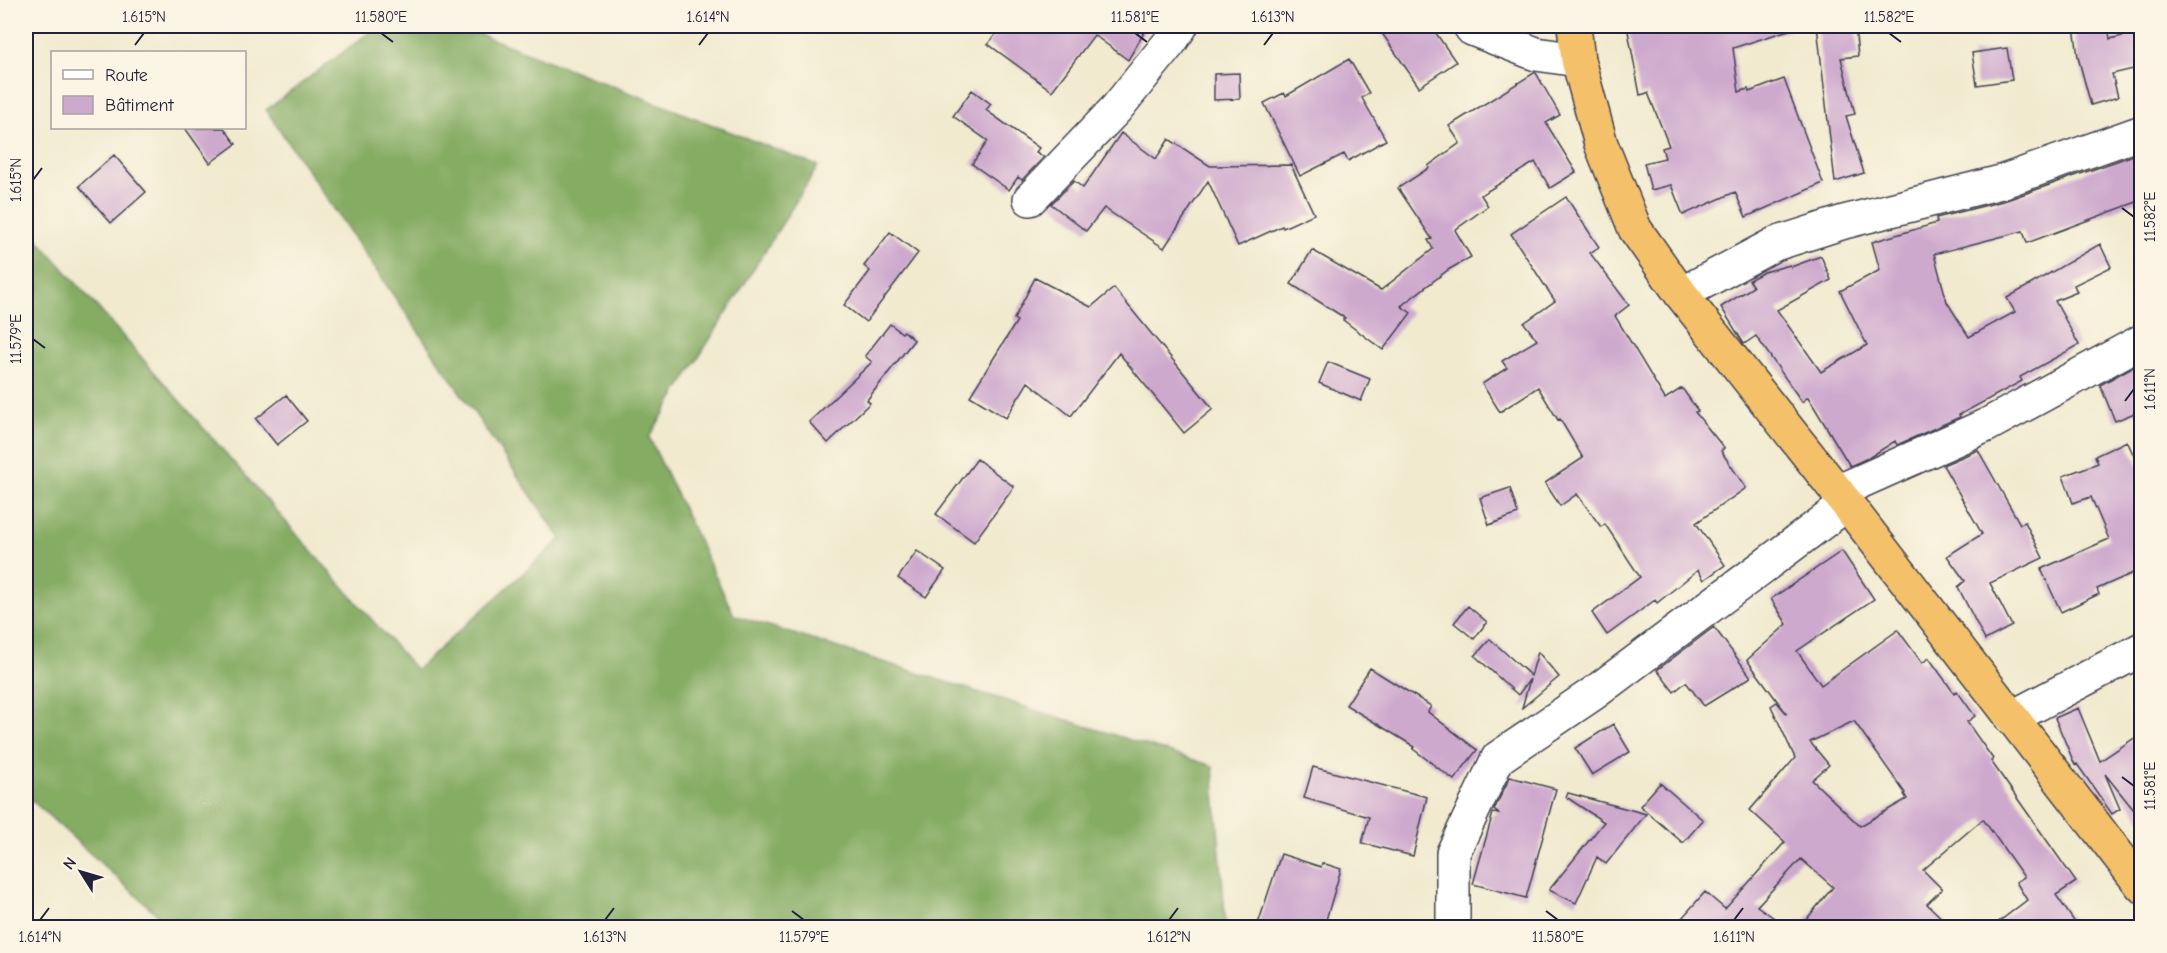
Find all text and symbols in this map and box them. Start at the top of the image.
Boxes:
text: 1.615°N [122,8,166,26]
text: 11.580°E [355,8,407,26]
text: 1.614°N [686,8,730,26]
text: 11.581°E [1111,8,1159,26]
text: 1.613°N [1251,8,1295,26]
text: 11.582°E [1864,8,1914,26]
legend [51,51,246,129]
text: Route [105,65,148,86]
text: Bâtiment [105,95,175,116]
text: 1.615°N [7,158,25,202]
text: 11.582°E [2141,192,2159,242]
text: 11.579°E [7,314,25,364]
text: 1.611°N [2141,368,2159,410]
text: 11.581°E [2141,762,2159,810]
north arrow [51,842,111,902]
text: N [59,854,80,873]
text: 1.614°N [18,928,62,946]
text: 1.613°N [583,928,627,946]
text: 11.579°E [779,928,829,946]
text: 1.612°N [1147,928,1191,946]
text: 11.580°E [1532,928,1584,946]
text: 1.611°N [1713,928,1755,946]

